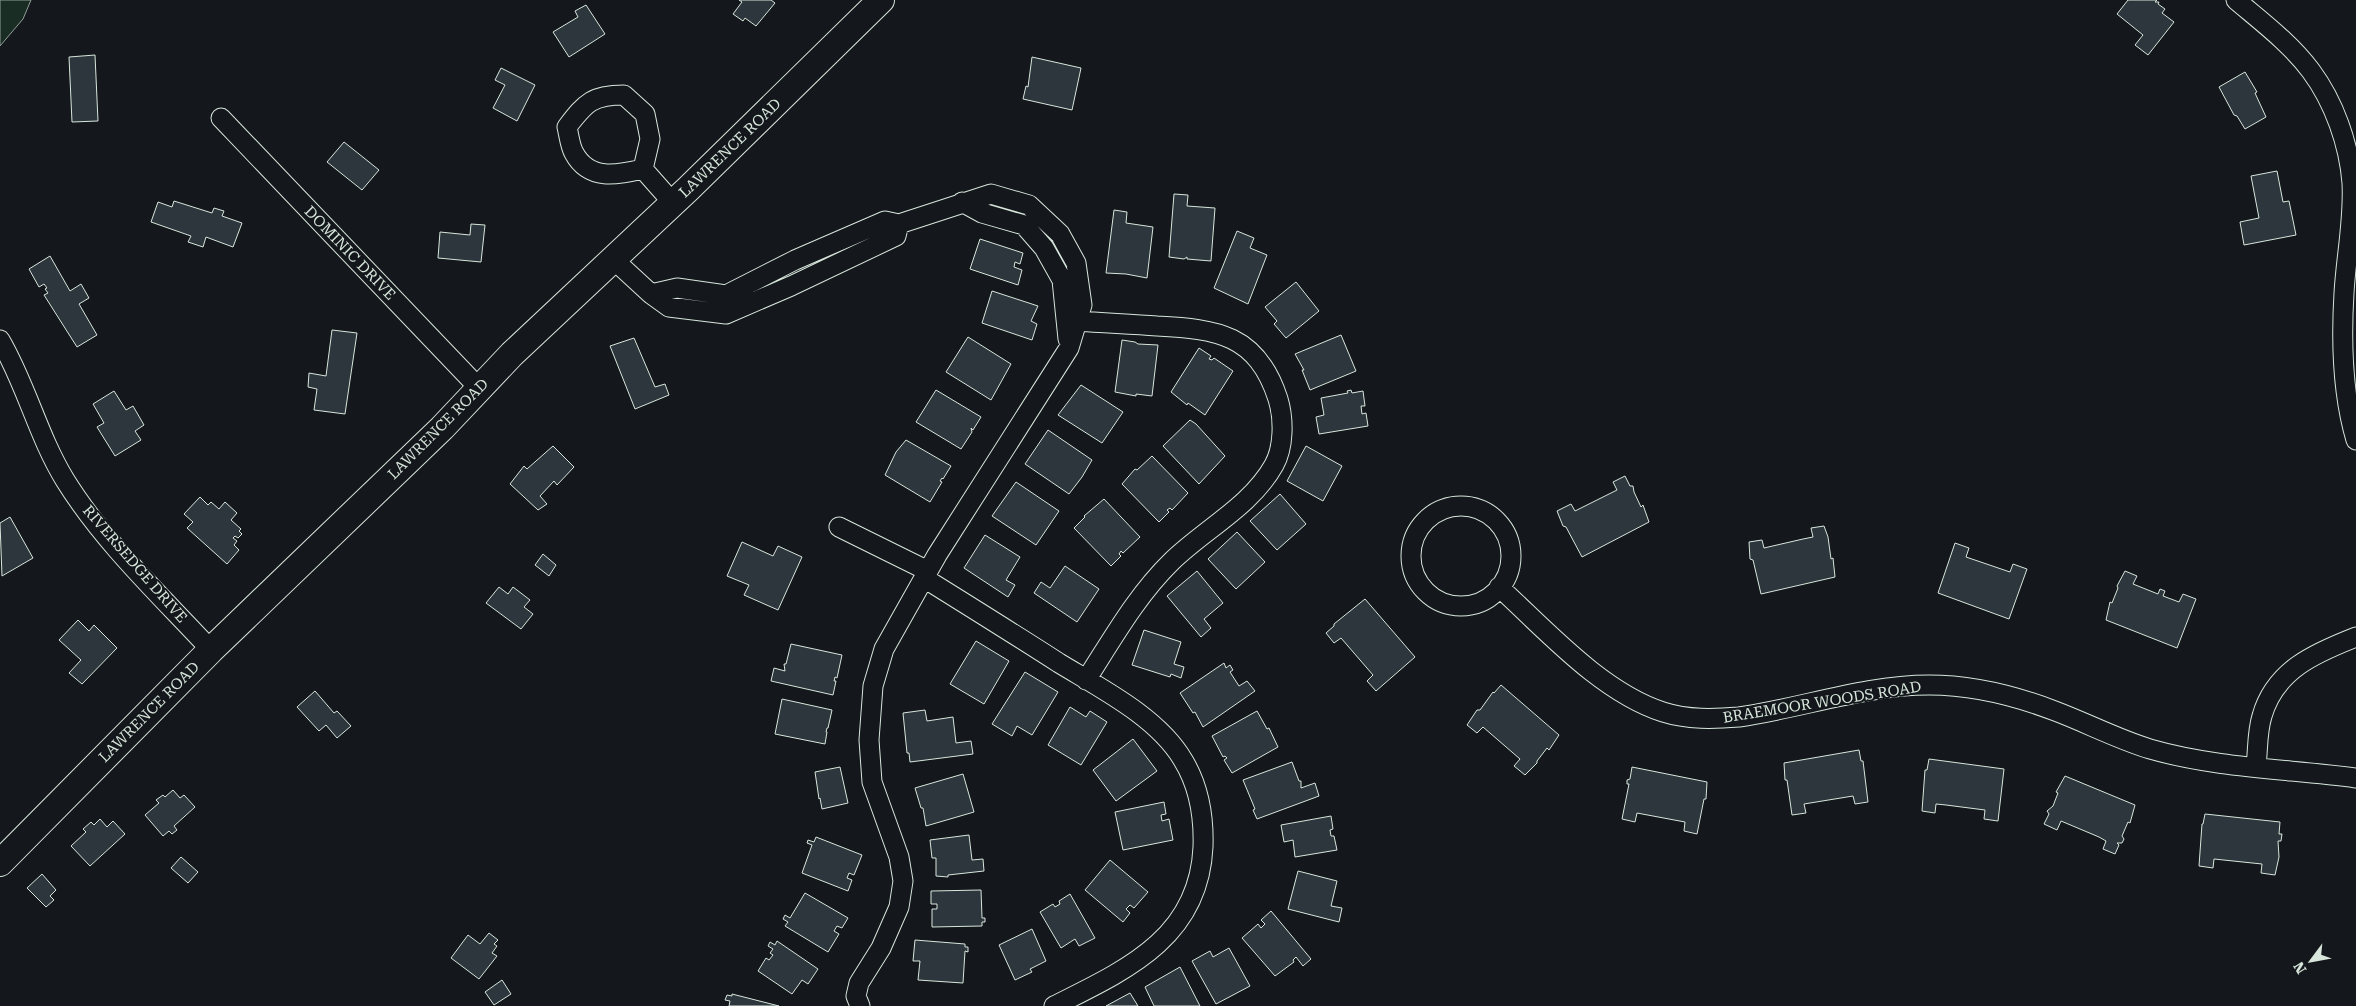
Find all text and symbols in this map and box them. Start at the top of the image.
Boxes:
street label: LAWRENCE ROAD [675,95,785,201]
street label: DOMINIC DRIVE [301,202,399,304]
street label: LAWRENCE ROAD [384,375,492,483]
street label: RIVERSEDGE DRIVE [79,502,191,626]
street label: LAWRENCE ROAD [95,658,203,766]
street label: BRAEMOOR WOODS ROAD [1722,677,1922,727]
north arrow [2286,936,2336,986]
text: N [2290,959,2310,977]

